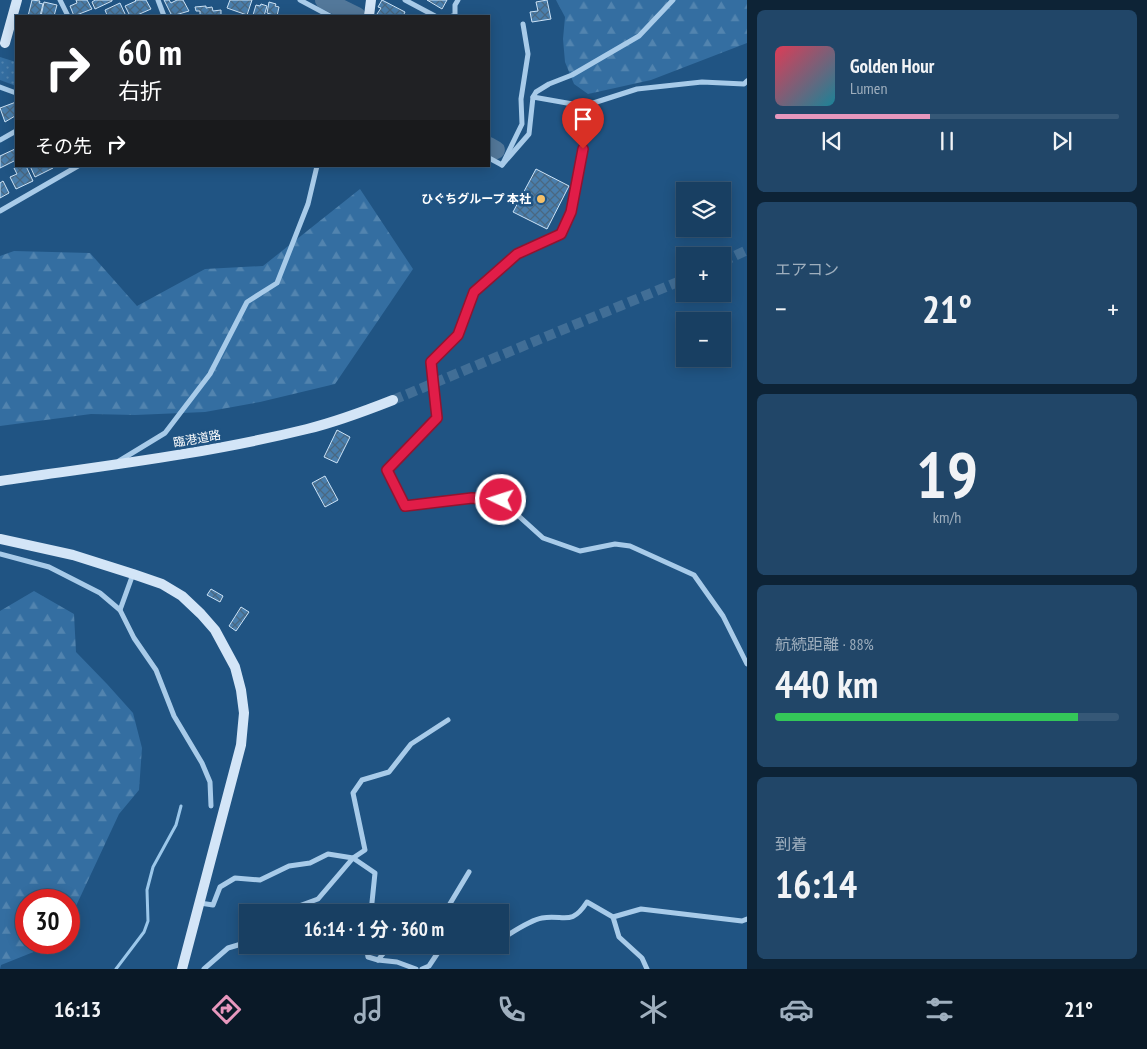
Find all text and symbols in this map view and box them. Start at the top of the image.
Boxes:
text: 60 m [118,29,182,75]
icon: right [35,35,100,100]
text: Golden Hour [850,54,934,78]
text: 右折 [118,77,162,105]
text: Lumen [850,78,887,98]
pin [562,98,604,149]
icon: arrive [569,105,597,133]
icon: previous [818,127,846,155]
icon: pause [933,127,961,155]
icon: next [1048,127,1076,155]
icon: right [102,130,130,158]
text: その先 [35,134,92,158]
map controls [676,182,731,367]
button: layers [676,182,731,237]
place label: ひぐちグループ 本社 [421,191,531,206]
marker: ひぐちグループ 本社 [535,193,547,205]
button: + [676,247,731,302]
text: エアコン [775,259,839,279]
text: 21° [922,284,972,333]
text: − [775,290,787,327]
text: + [1107,290,1119,327]
button: − [676,312,731,367]
street label: 臨港道路 [172,427,222,450]
text: 19 [916,432,978,516]
position arrow [474,473,526,525]
text: km/h [933,507,961,527]
text: 航続距離 · 88% [775,634,874,654]
text: 440 km [775,659,878,708]
text: 到着 [775,834,807,854]
text: 16:14 [775,859,857,908]
speed limit sign: 30 [15,889,80,954]
text: 16:14 · 1 分 · 360 m [304,917,444,941]
icon: directions [209,992,244,1027]
icon: music [351,992,386,1027]
icon: phone [494,992,529,1027]
icon: climate [636,992,671,1027]
icon: car [779,992,814,1027]
icon: filters [922,992,957,1027]
text: 16:13 [54,995,101,1023]
text: 21° [1064,995,1093,1023]

